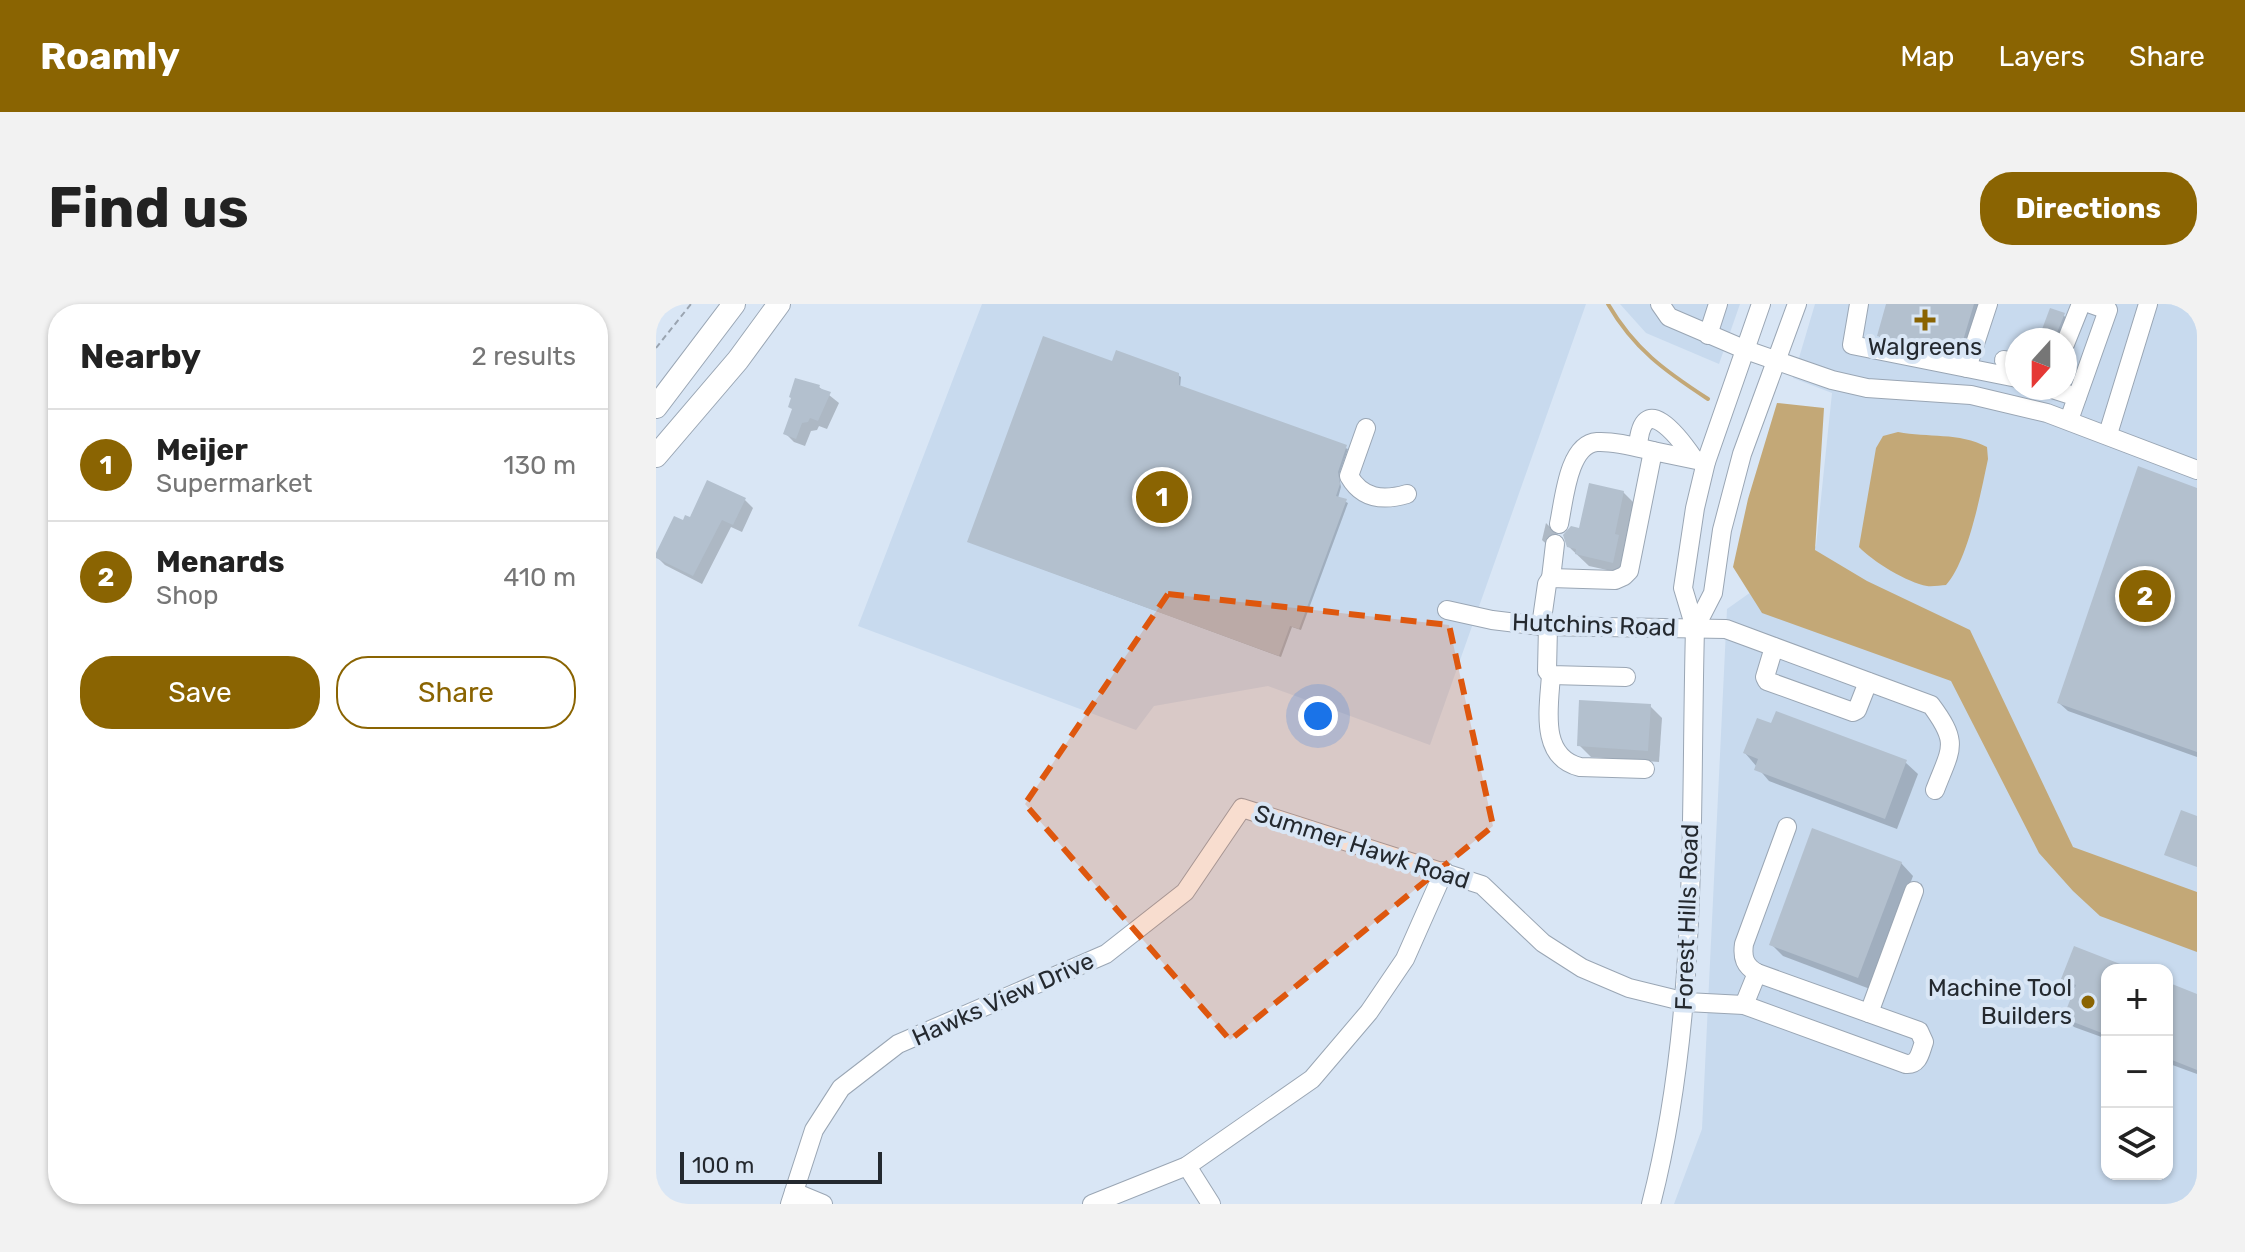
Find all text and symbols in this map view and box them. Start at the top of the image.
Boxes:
text: Roamly [40,33,180,79]
text: Map [1900,40,1955,73]
text: Layers [1999,40,2085,73]
text: Share [2129,40,2205,73]
button: Directions [1980,172,2197,245]
text: Find us [48,175,249,241]
marker: Walgreens [1916,311,1934,329]
north arrow [2005,328,2077,400]
place label: Walgreens [1868,333,1982,361]
text: Nearby [80,336,201,377]
text: 2 results [472,341,576,372]
text: Meijer [156,432,248,468]
text: 1 [100,450,112,481]
text: 130 m [503,450,576,481]
pin: 1 [1136,467,1188,527]
text: Supermarket [156,468,313,499]
text: Menards [156,544,285,580]
text: 2 [98,562,114,593]
text: 410 m [503,562,576,593]
pin: 2 [2119,566,2171,626]
text: Shop [156,580,218,611]
street label: Hutchins Road [1511,608,1677,642]
button: Save [80,656,320,729]
button: Share [336,656,576,729]
your location [1298,696,1338,736]
street label: Summer Hawk Road [1251,799,1473,895]
street label: Forest Hills Road [1670,823,1704,1011]
street label: Hawks View Drive [908,946,1098,1052]
map controls [2101,964,2173,1180]
button: + [2101,964,2173,1036]
place label: Machine Tool Builders [1928,974,2072,1030]
marker: Machine Tool Builders [2079,993,2097,1011]
button: − [2101,1036,2173,1108]
button: layers [2101,1108,2173,1180]
scale bar [680,1148,882,1184]
text: 100 m [692,1152,754,1179]

